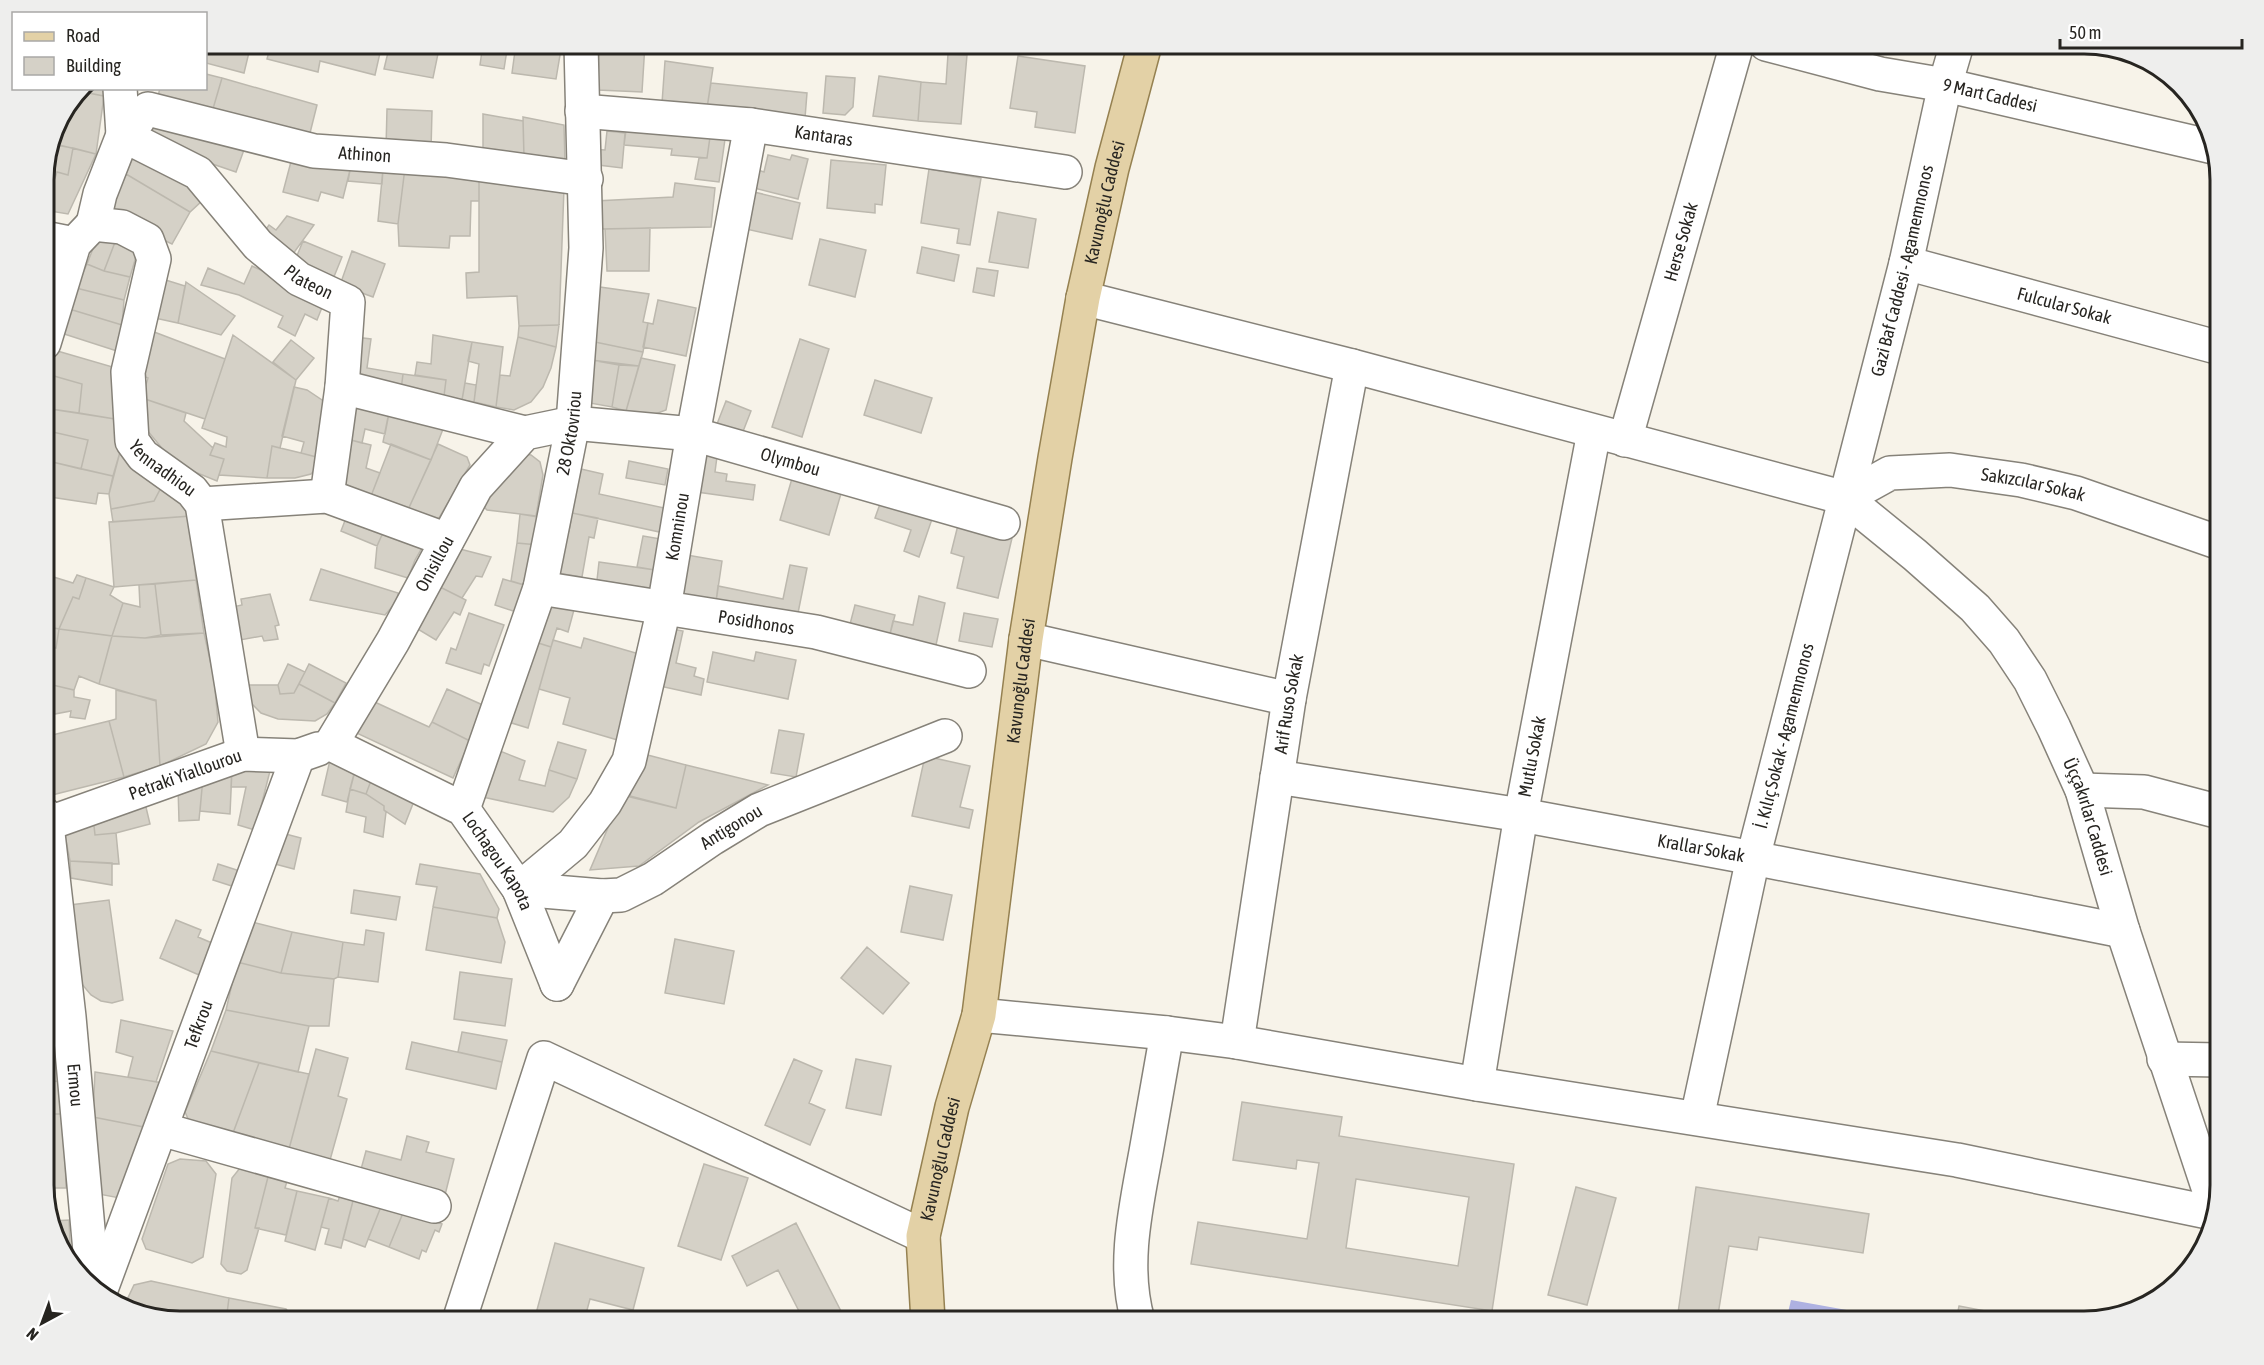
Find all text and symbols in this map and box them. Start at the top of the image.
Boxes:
legend [12,12,207,90]
scale bar [2060,12,2242,50]
text: 50 m [2069,22,2101,43]
text: Road [66,25,100,46]
text: Building [66,55,121,76]
street label: 9 Mart Caddesi [1941,74,2039,116]
street label: Kantaras [793,121,854,150]
street label: Kavunoğlu Caddesi [1080,138,1129,266]
street label: Athinon [338,142,392,166]
street label: Gazi Baf Caddesi - Agamemnonos [1866,163,1937,378]
street label: Herse Sokak [1659,200,1702,284]
street label: Plateon [280,260,336,303]
street label: Fulcular Sokak [2015,283,2114,328]
street label: 28 Oktovriou [552,390,585,477]
street label: Yennadhiou [125,436,200,500]
street label: Olymbou [758,443,823,480]
street label: Sakızcılar Sokak [1980,464,2088,505]
street label: Komninou [661,491,693,562]
street label: Onisillou [411,532,458,595]
street label: Posidhonos [717,606,796,638]
street label: Kavunoğlu Caddesi [1002,617,1039,745]
street label: İ. Kılıç Sokak - Agamemnonos [1750,641,1818,831]
street label: Arif Ruso Sokak [1270,652,1307,755]
street label: Mutlu Sokak [1514,714,1550,799]
street label: Petraki Yiallourou [126,744,244,804]
street label: Üççakırlar Caddesi [2059,755,2117,878]
street label: Antigonou [696,800,766,854]
street label: Lochagou Kapota [458,808,537,913]
street label: Krallar Sokak [1656,830,1746,866]
street label: Tefkrou [180,997,217,1052]
street label: Ermou [63,1063,88,1107]
street label: Kavunoğlu Caddesi [916,1095,964,1223]
north arrow [12,1293,72,1353]
text: N [23,1324,42,1344]

